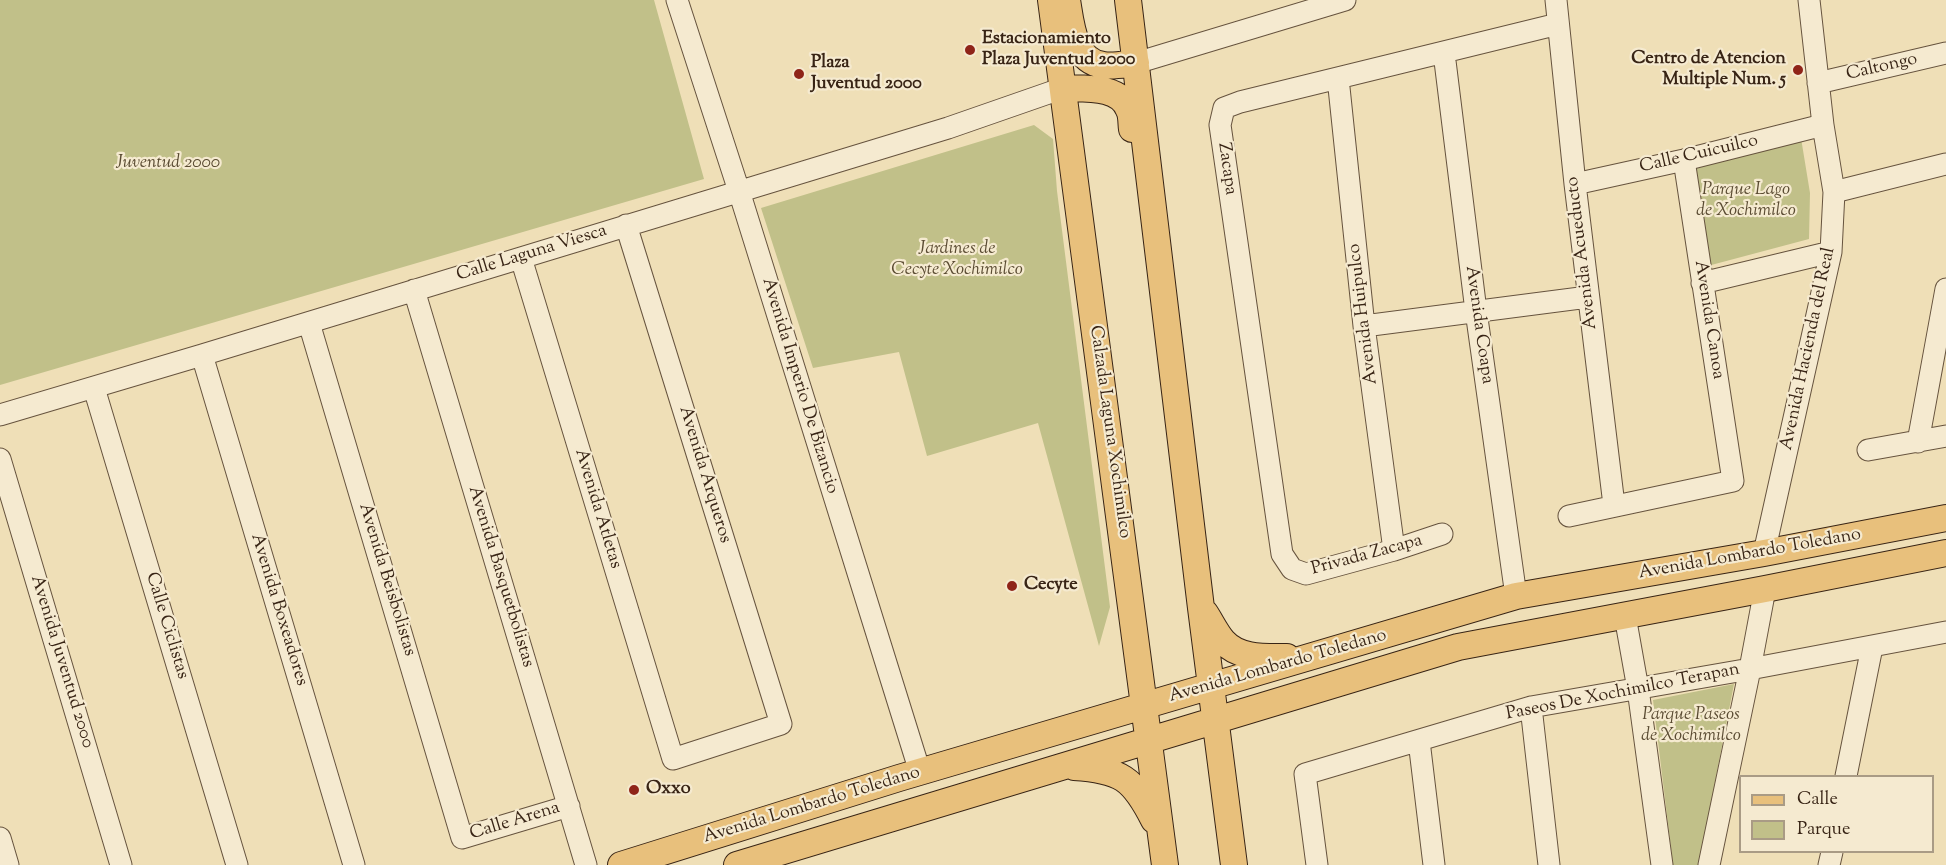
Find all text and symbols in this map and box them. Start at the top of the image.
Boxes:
place label: Estacionamiento Plaza Juventud 2000 [982,29,1135,72]
marker: Estacionamiento Plaza Juventud 2000 [963,43,977,57]
place label: Centro de Atencion Multiple Num. 5 [1631,49,1786,92]
street label: Caltongo [1844,49,1920,87]
place label: Plaza Juventud 2000 [811,53,922,96]
marker: Centro de Atencion Multiple Num. 5 [1791,63,1805,77]
marker: Plaza Juventud 2000 [792,67,806,81]
street label: Calle Cuicuilco [1638,131,1760,179]
street label: Zacapa [1212,141,1240,197]
park label: Juventud 2000 [116,153,220,175]
street label: Avenida Acueducto [1563,175,1603,331]
park label: Parque Lago de Xochimilco [1696,180,1796,222]
street label: Calle Laguna Viesca [454,221,610,287]
park label: Jardines de Cecyte Xochimilco [891,239,1023,282]
street label: Avenida Huipulco [1345,242,1383,386]
street label: Avenida Hacienda del Real [1777,246,1841,452]
street label: Avenida Canoa [1688,259,1728,381]
street label: Avenida Coapa [1459,265,1497,385]
street label: Avenida Imperio De Bizancio [756,275,842,497]
street label: Calzada Laguna Xochimilco [1083,324,1135,540]
street label: Avenida Arqueros [673,404,735,546]
street label: Avenida Atletas [569,446,625,572]
street label: Avenida Basquetbolistas [462,484,538,670]
street label: Avenida Beisbolistas [352,501,420,659]
street label: Avenida Lombardo Toledano [1637,525,1863,585]
street label: Avenida Boxeadores [245,531,311,689]
street label: Privada Zacapa [1309,531,1425,581]
street label: Calle Ciclistas [139,570,193,682]
street label: Avenida Juventud 2000 [24,573,98,751]
place label: Cecyte [1024,575,1078,597]
marker: Cecyte [1005,579,1019,593]
street label: Avenida Lombardo Toledano [1167,626,1389,708]
street label: Paseos De Xochimilco Terapan [1504,660,1742,726]
park label: Parque Paseos de Xochimilco [1641,705,1741,748]
street label: Avenida Lombardo Toledano [701,763,923,849]
legend [1739,775,1934,853]
place label: Oxxo [646,779,691,801]
marker: Oxxo [627,783,641,797]
text: Calle [1797,787,1838,813]
street label: Calle Arena [467,798,563,846]
text: Parque [1797,817,1850,843]

